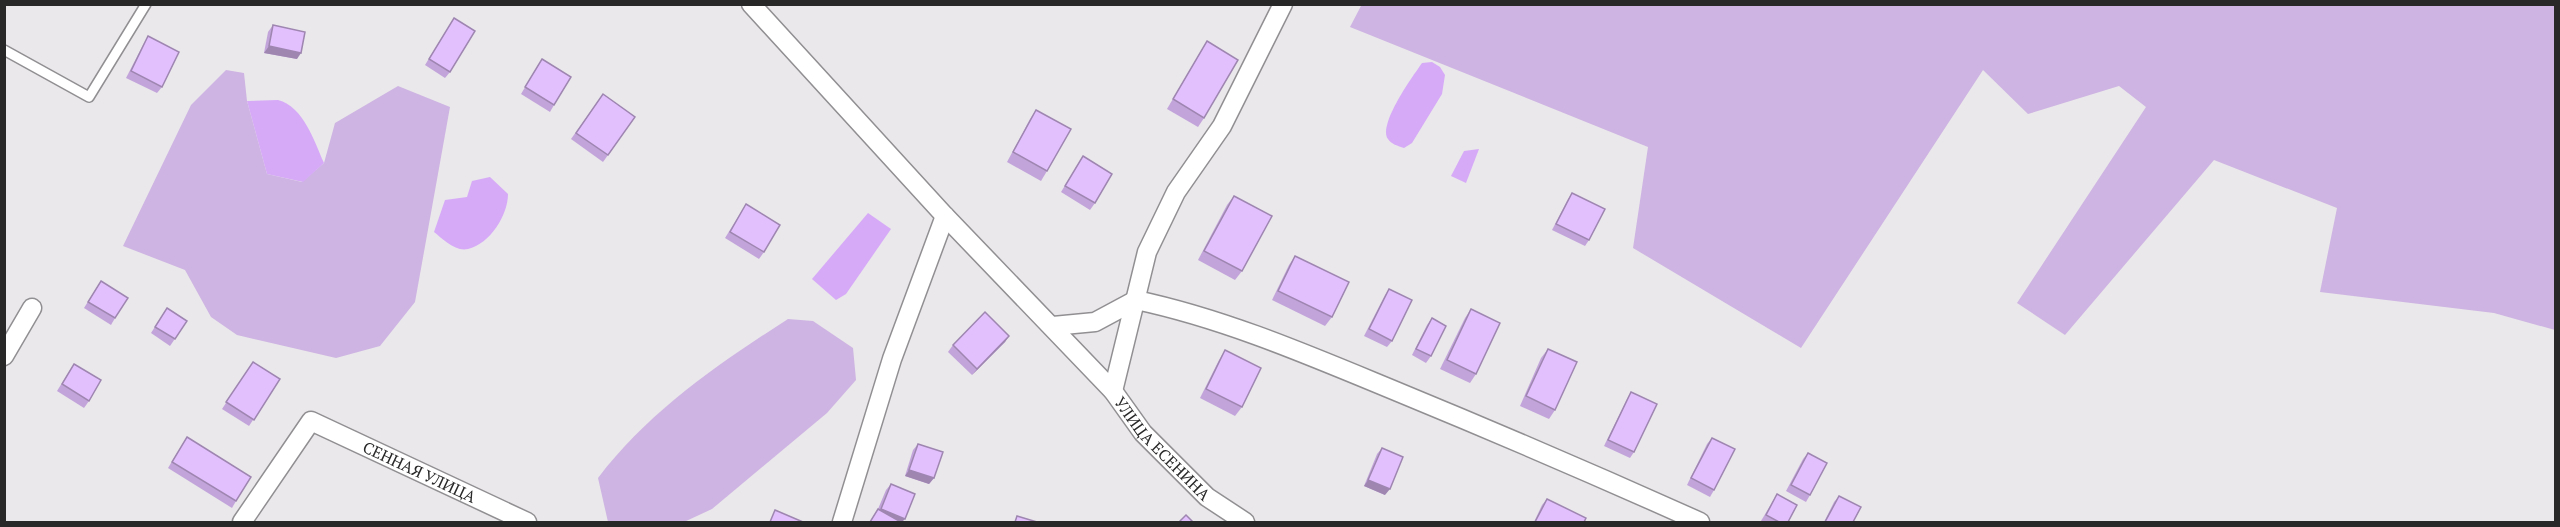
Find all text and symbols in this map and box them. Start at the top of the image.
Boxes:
street label: УЛИЦА ЕСЕНИНА [1109,392,1215,505]
street label: СЕННАЯ УЛИЦА [359,436,480,508]

